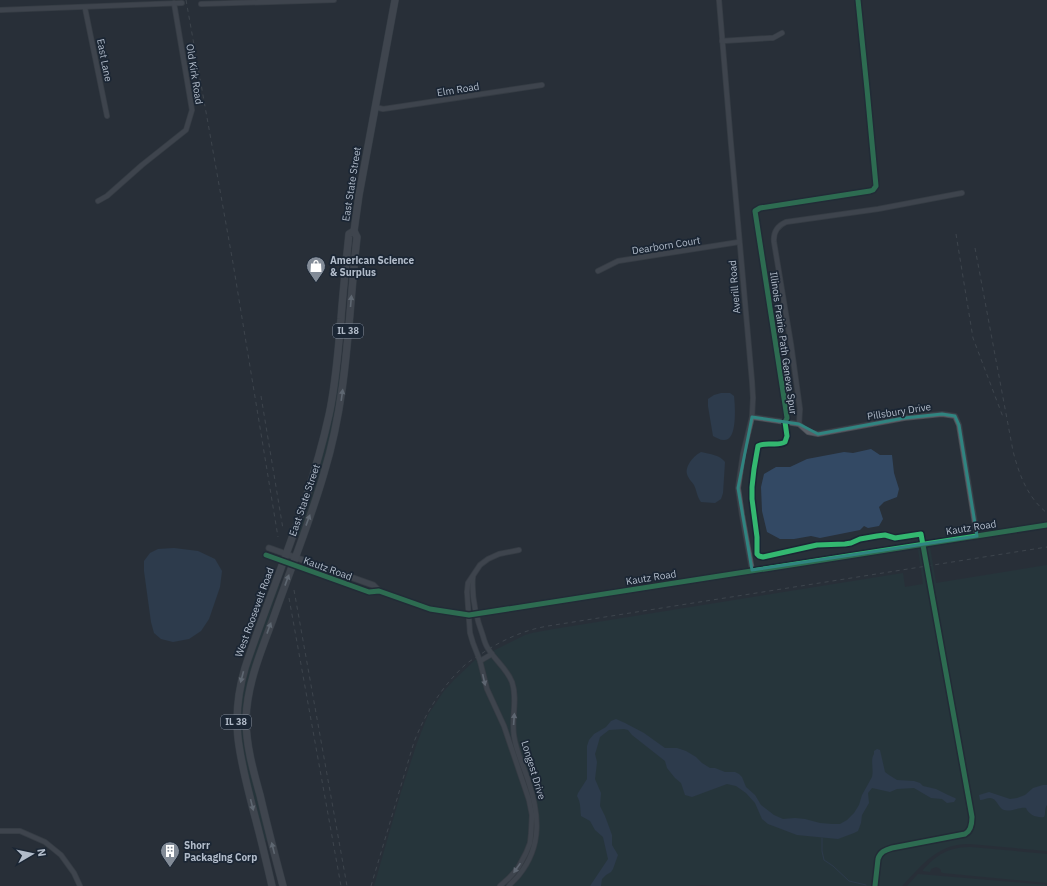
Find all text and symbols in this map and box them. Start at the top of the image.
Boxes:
street label: East Lane [94,38,115,83]
street label: Old Kirk Road [183,43,206,105]
street label: Elm Road [436,80,480,99]
street label: East State Street [339,145,364,222]
street label: Dearborn Court [631,234,702,257]
place label: American Science & Surplus [330,254,414,279]
shop icon: American Science & Surplus [305,255,327,283]
street label: Averill Road [726,260,743,314]
street label: Illinois Prairie Path Geneva Spur [767,271,800,416]
one-way arrow [347,295,354,307]
road number: IL 38 [333,324,363,338]
one-way arrow [339,389,345,401]
street label: Pillsbury Drive [866,400,933,423]
street label: East State Street [286,462,323,538]
one-way arrow [306,514,312,526]
street label: Kautz Road [945,517,997,538]
street label: Kautz Road [302,554,354,583]
street label: West Roosevelt Road [232,566,277,659]
street label: Kautz Road [625,567,677,588]
one-way arrow [284,574,290,586]
one-way arrow [267,622,273,634]
one-way arrow [239,671,245,683]
one-way arrow [482,674,488,686]
one-way arrow [510,713,517,725]
road number: IL 38 [221,715,251,729]
street label: Longest Drive [518,739,549,802]
one-way arrow [249,799,255,811]
north arrow [12,834,52,874]
place label: Shorr Packaging Corp [184,839,257,864]
building icon: Shorr Packaging Corp [159,840,181,868]
one-way arrow [270,842,276,854]
text: N [34,847,49,857]
one-way arrow [513,863,521,873]

